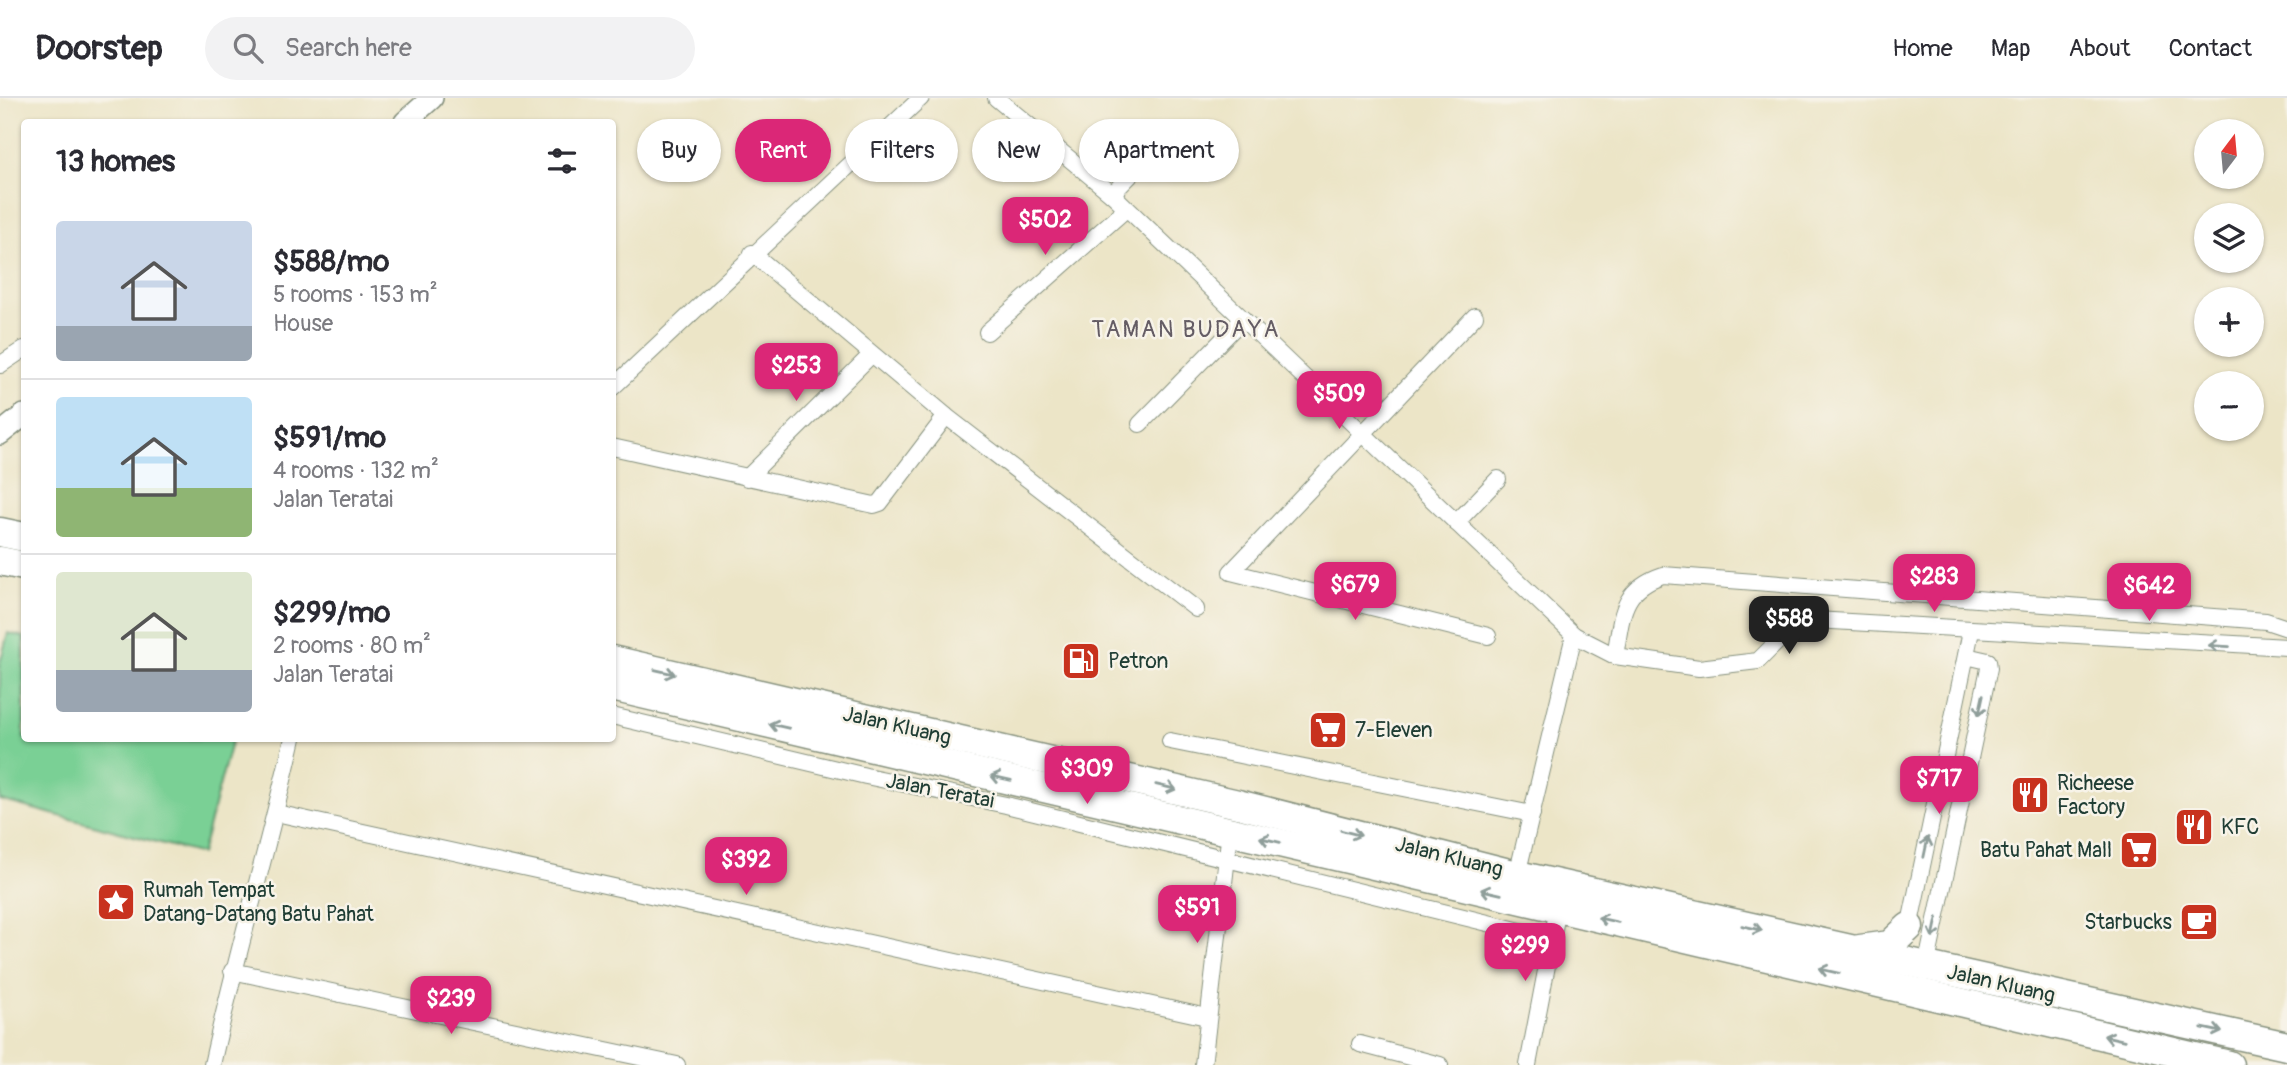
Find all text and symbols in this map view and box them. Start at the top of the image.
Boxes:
search box [205,17,695,80]
text: Doorstep [35,28,163,69]
icon: search [229,29,267,67]
text: Search here [285,32,412,64]
text: Home [1892,34,1953,63]
text: Map [1991,34,2031,63]
text: About [2069,34,2131,63]
text: Contact [2169,34,2252,63]
chip: Buy [637,119,721,182]
chip: Rent [735,119,831,182]
chip: Filters [845,119,958,182]
chip: New [972,119,1065,182]
chip: Apartment [1079,119,1239,182]
north arrow [2194,119,2264,189]
map controls [2194,119,2264,441]
icon: filters [543,142,581,180]
text: 13 homes [56,143,175,180]
pin: $502 [1004,198,1086,257]
button: layers [2194,203,2264,273]
text: $502 [1018,205,1072,234]
text: $588/mo [273,243,389,280]
icon: home [112,249,196,333]
text: 5 rooms · 153 m² [273,280,438,309]
button: + [2194,287,2264,357]
text: House [273,309,333,338]
district label: TAMAN BUDAYA [1092,315,1280,344]
pin: $253 [755,344,837,403]
text: $253 [771,351,821,380]
button: − [2194,371,2264,441]
pin: $509 [1298,372,1380,431]
text: $509 [1313,379,1365,408]
text: $591/mo [273,419,386,456]
icon: home [112,425,196,509]
text: 4 rooms · 132 m² [273,456,439,485]
text: Jalan Teratai [273,485,393,514]
pin: $283 [1893,554,1975,614]
pin: $679 [1314,562,1396,622]
text: $283 [1909,562,1959,591]
pin: $642 [2108,564,2190,623]
text: $679 [1330,570,1380,599]
text: $642 [2123,571,2175,600]
text: $299/mo [273,594,390,631]
pin: $588 [1748,596,1830,656]
icon: home [112,600,196,684]
text: $588 [1765,604,1813,633]
text: 2 rooms · 80 m² [273,631,431,660]
one-way arrow [2208,639,2231,652]
fuel station icon: Petron [1060,640,1102,682]
place label: Petron [1108,648,1168,675]
text: Jalan Teratai [273,660,393,689]
one-way arrow [653,665,676,679]
one-way arrow [1974,693,1988,716]
street label: Jalan Kluang [840,700,954,752]
supermarket icon: 7-Eleven [1307,709,1349,751]
place label: 7-Eleven [1355,717,1433,744]
one-way arrow [768,719,791,733]
pin: $309 [1046,746,1128,806]
text: $309 [1061,754,1113,783]
pin: $717 [1898,756,1980,816]
text: $717 [1916,764,1962,793]
street label: Jalan Teratai [884,767,997,815]
one-way arrow [990,770,1013,784]
place label: Richeese Factory [2057,770,2135,821]
restaurant icon: Richeese Factory [2009,774,2051,816]
one-way arrow [1154,781,1177,795]
restaurant icon: KFC [2173,806,2215,848]
place label: KFC [2221,814,2259,841]
one-way arrow [1339,827,1362,840]
supermarket icon: Batu Pahat Mall [2118,829,2160,871]
street label: Jalan Kluang [1392,831,1506,883]
one-way arrow [1259,833,1282,846]
one-way arrow [1920,836,1934,859]
place label: Batu Pahat Mall [1980,837,2112,864]
pin: $392 [705,838,787,897]
text: $392 [721,845,771,874]
place label: Rumah Tempat Datang-Datang Batu Pahat [143,877,374,928]
place icon: Rumah Tempat Datang-Datang Batu Pahat [95,881,137,923]
one-way arrow [1480,885,1503,899]
pin: $591 [1156,886,1238,945]
text: $591 [1174,893,1220,922]
cafe icon: Starbucks [2178,901,2220,943]
place label: Starbucks [2084,909,2173,936]
one-way arrow [1597,913,1620,926]
one-way arrow [1927,916,1941,939]
one-way arrow [1740,921,1763,935]
pin: $299 [1484,924,1566,983]
text: $299 [1500,931,1550,960]
street label: Jalan Kluang [1944,958,2058,1010]
one-way arrow [1818,964,1841,978]
pin: $239 [410,976,492,1036]
text: $239 [426,984,476,1013]
one-way arrow [2200,1024,2223,1038]
one-way arrow [2104,1031,2126,1044]

